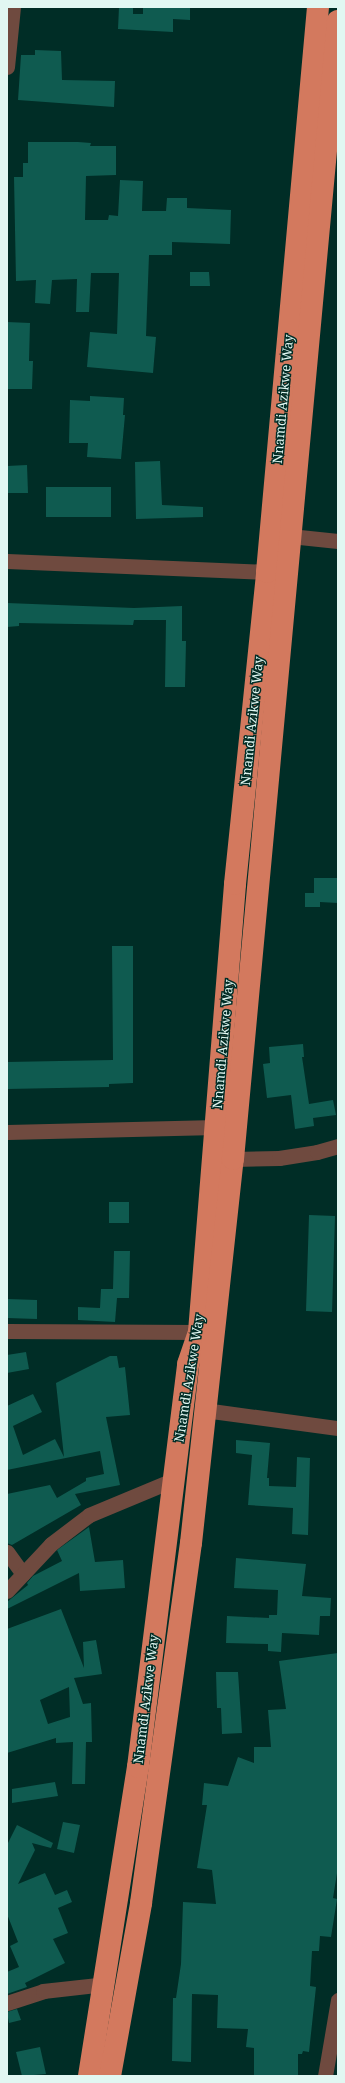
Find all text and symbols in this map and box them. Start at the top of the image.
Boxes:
street label: Nnamdi Azikwe Way [270,334,296,464]
street label: Nnamdi Azikwe Way [237,656,267,786]
street label: Nnamdi Azikwe Way [210,979,236,1109]
street label: Nnamdi Azikwe Way [171,1313,207,1443]
street label: Nnamdi Azikwe Way [130,1634,162,1764]

